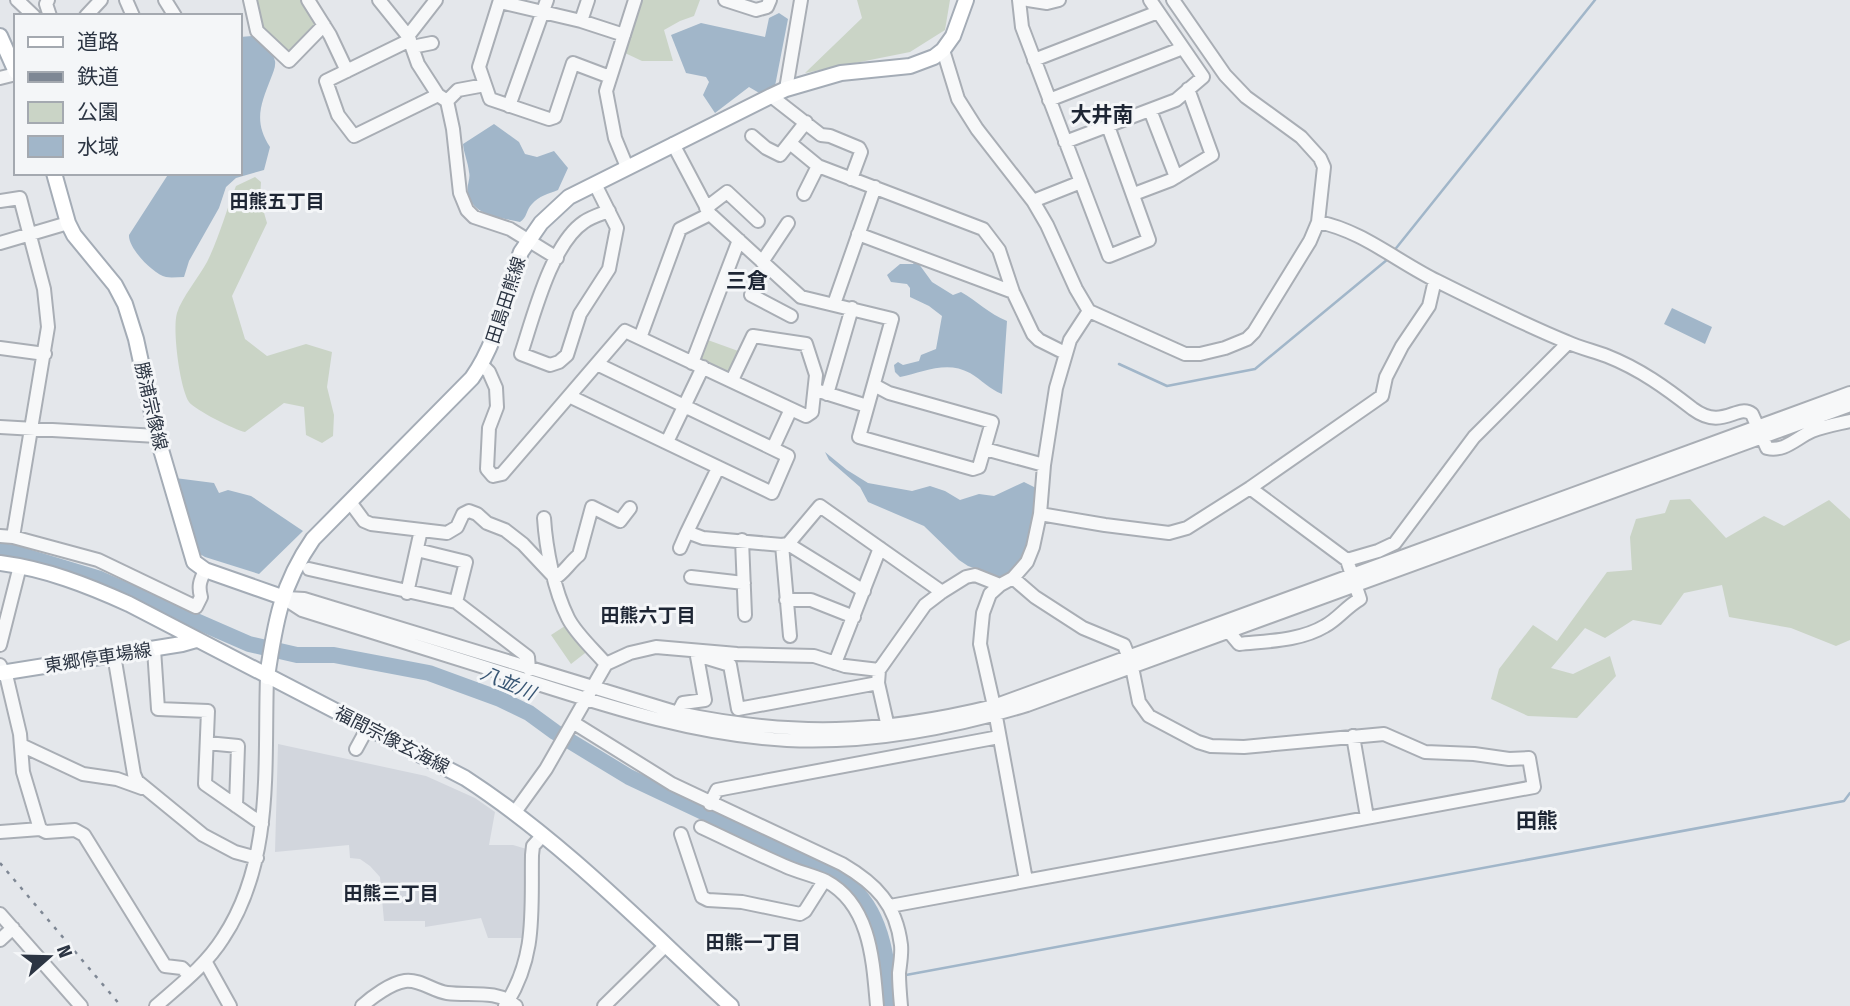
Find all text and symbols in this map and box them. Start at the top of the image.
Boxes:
legend [14,14,242,175]
text: 道路 [77,29,119,55]
text: 鉄道 [77,64,119,90]
text: 公園 [77,99,119,125]
district label: 大井南 [1071,102,1134,128]
text: 水域 [77,134,119,160]
district label: 田熊五丁目 [229,190,325,213]
street label: 田島田熊線 [482,254,530,346]
district label: 三倉 [726,268,768,294]
street label: 勝浦宗像線 [130,360,172,452]
district label: 田熊六丁目 [600,604,696,627]
street label: 東郷停車場線 [43,639,153,677]
water label: 八並川 [477,661,541,706]
street label: 福間宗像玄海線 [331,702,453,778]
district label: 田熊 [1516,808,1558,834]
district label: 田熊三丁目 [343,882,439,905]
north arrow [14,922,84,992]
district label: 田熊一丁目 [705,931,801,954]
text: N [52,942,77,961]

